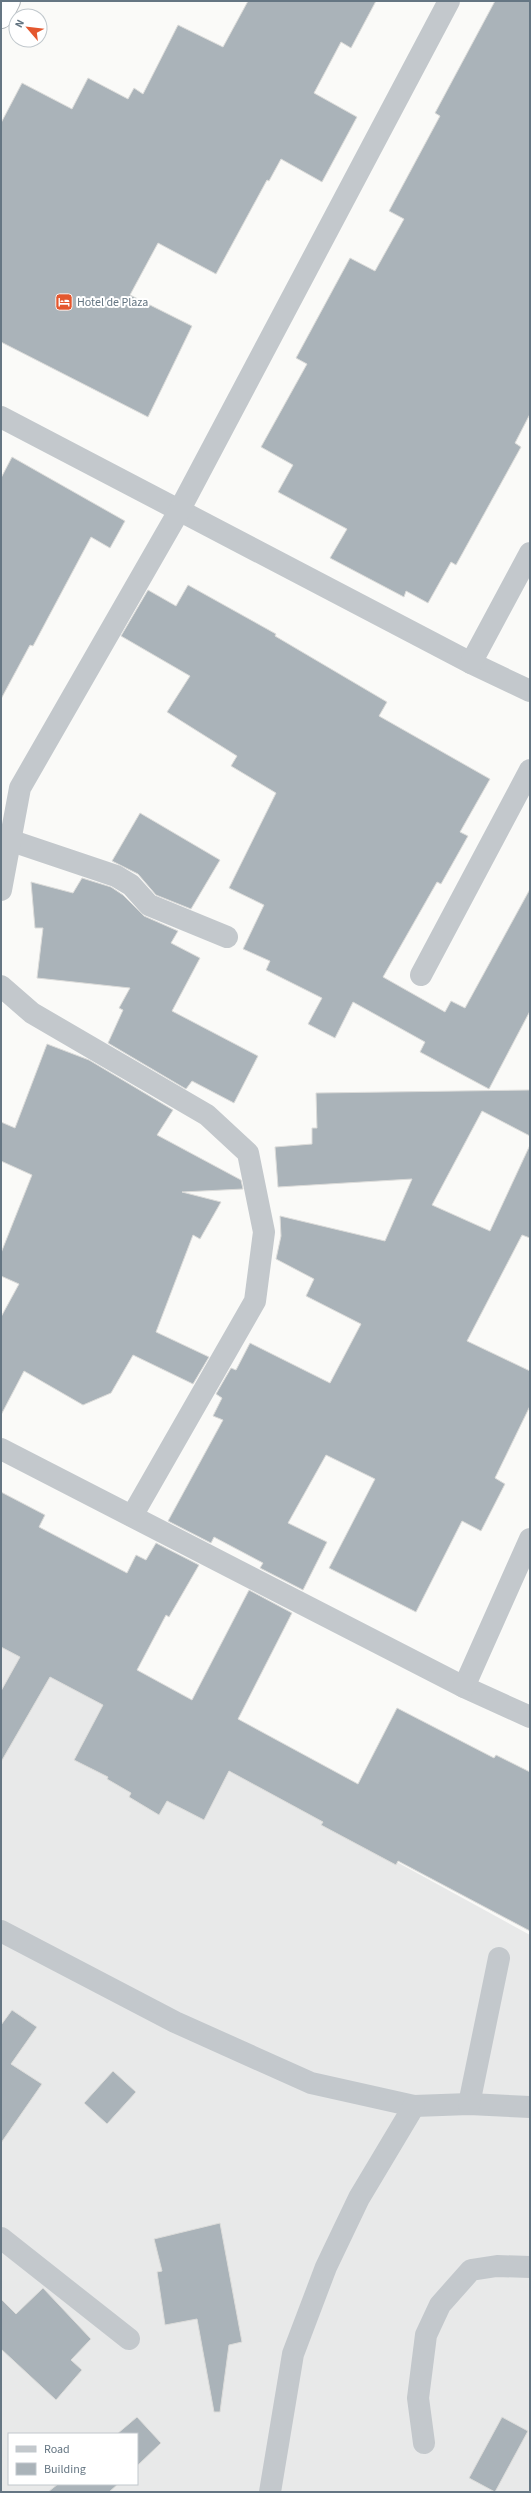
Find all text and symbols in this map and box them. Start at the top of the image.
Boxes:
north arrow [8,8,48,48]
text: N [11,17,28,30]
hotel icon: Hotel de Plaza [54,292,74,312]
place label: Hotel de Plaza [77,294,148,311]
legend [8,2433,138,2485]
text: Road [44,2441,70,2458]
text: Building [44,2461,86,2478]

